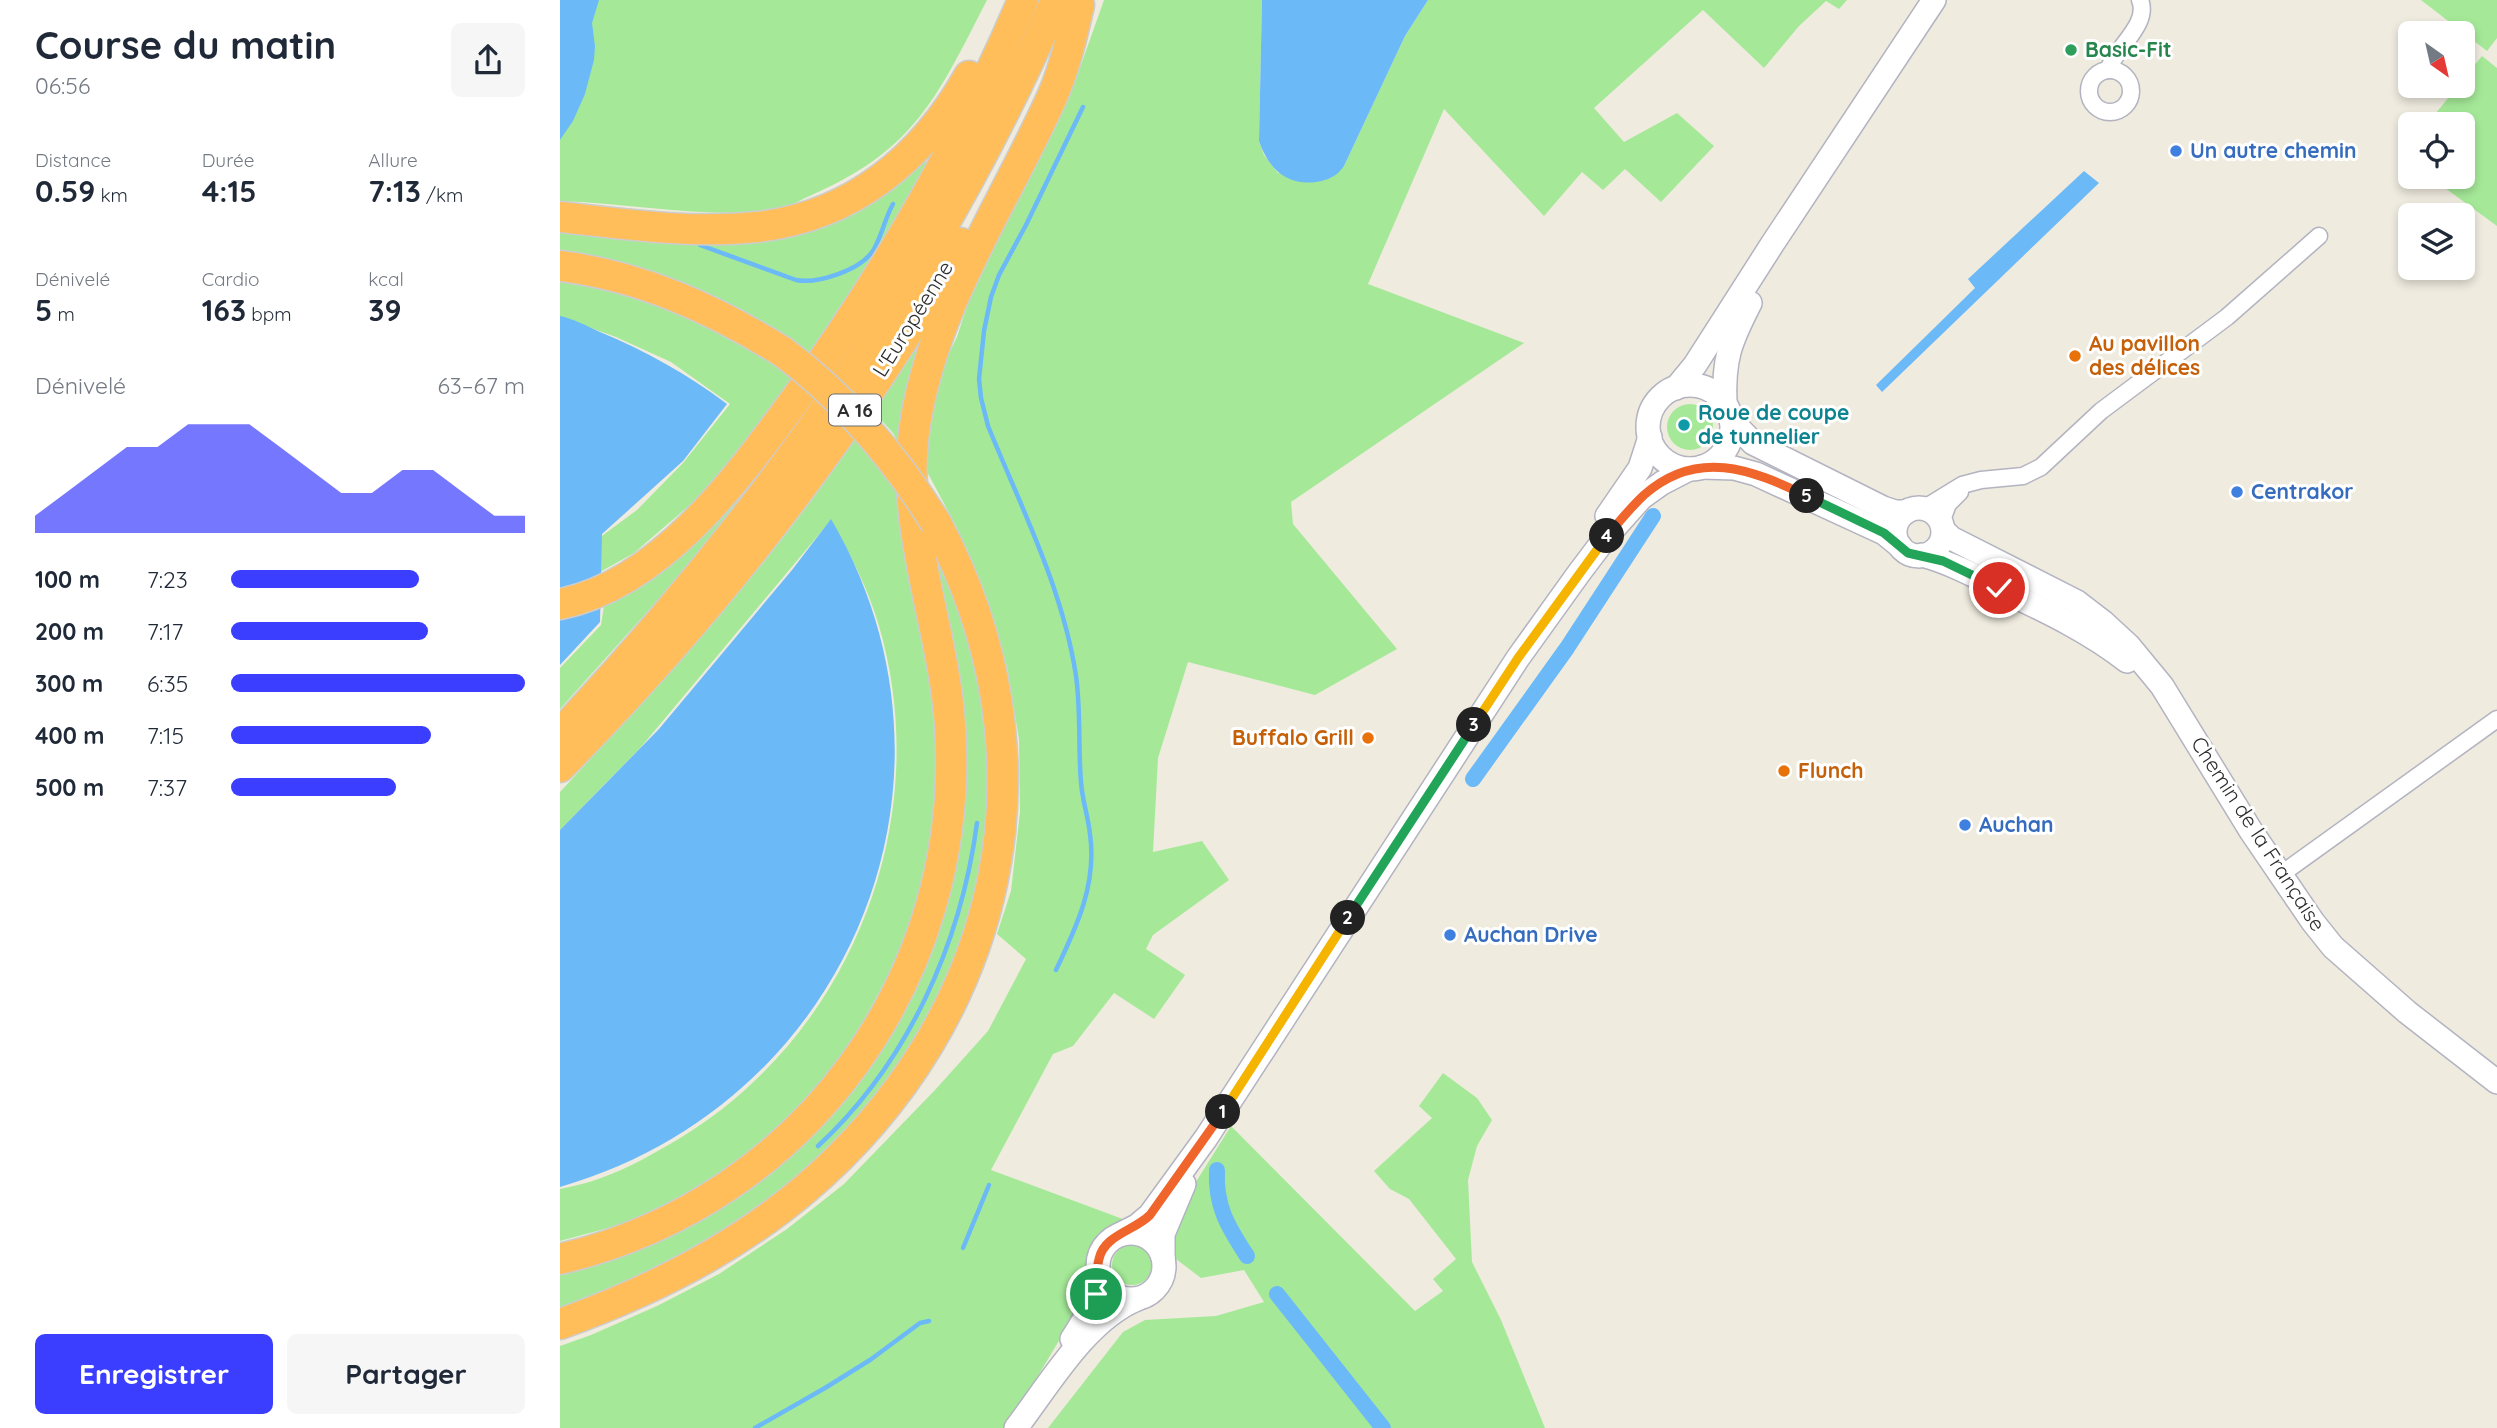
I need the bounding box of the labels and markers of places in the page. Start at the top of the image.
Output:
place label: Basic-Fit [2085,36,2172,62]
marker: Basic-Fit [2063,42,2079,58]
place label: Un autre chemin [2190,137,2356,163]
marker: Un autre chemin [2168,143,2184,159]
place label: Au pavillon des délices [2089,330,2200,380]
marker: Au pavillon des délices [2067,348,2083,364]
place label: Roue de coupe de tunnelier [1698,399,1849,449]
marker: Roue de coupe de tunnelier [1676,417,1692,433]
pin: 5 [1790,478,1824,514]
place label: Centrakor [2251,478,2353,504]
marker: Centrakor [2229,484,2245,500]
pin: 4 [1590,518,1624,554]
pin [1969,558,2029,618]
pin: 3 [1457,708,1492,742]
place label: Buffalo Grill [1232,724,1354,750]
marker: Buffalo Grill [1360,730,1376,746]
place label: Flunch [1798,757,1863,783]
marker: Flunch [1776,763,1792,779]
place label: Auchan [1979,811,2053,837]
marker: Auchan [1957,817,1973,833]
pin: 2 [1330,900,1366,936]
place label: Auchan Drive [1464,921,1598,947]
marker: Auchan Drive [1442,927,1458,943]
pin: 1 [1206,1094,1240,1130]
pin [1066,1264,1126,1324]

